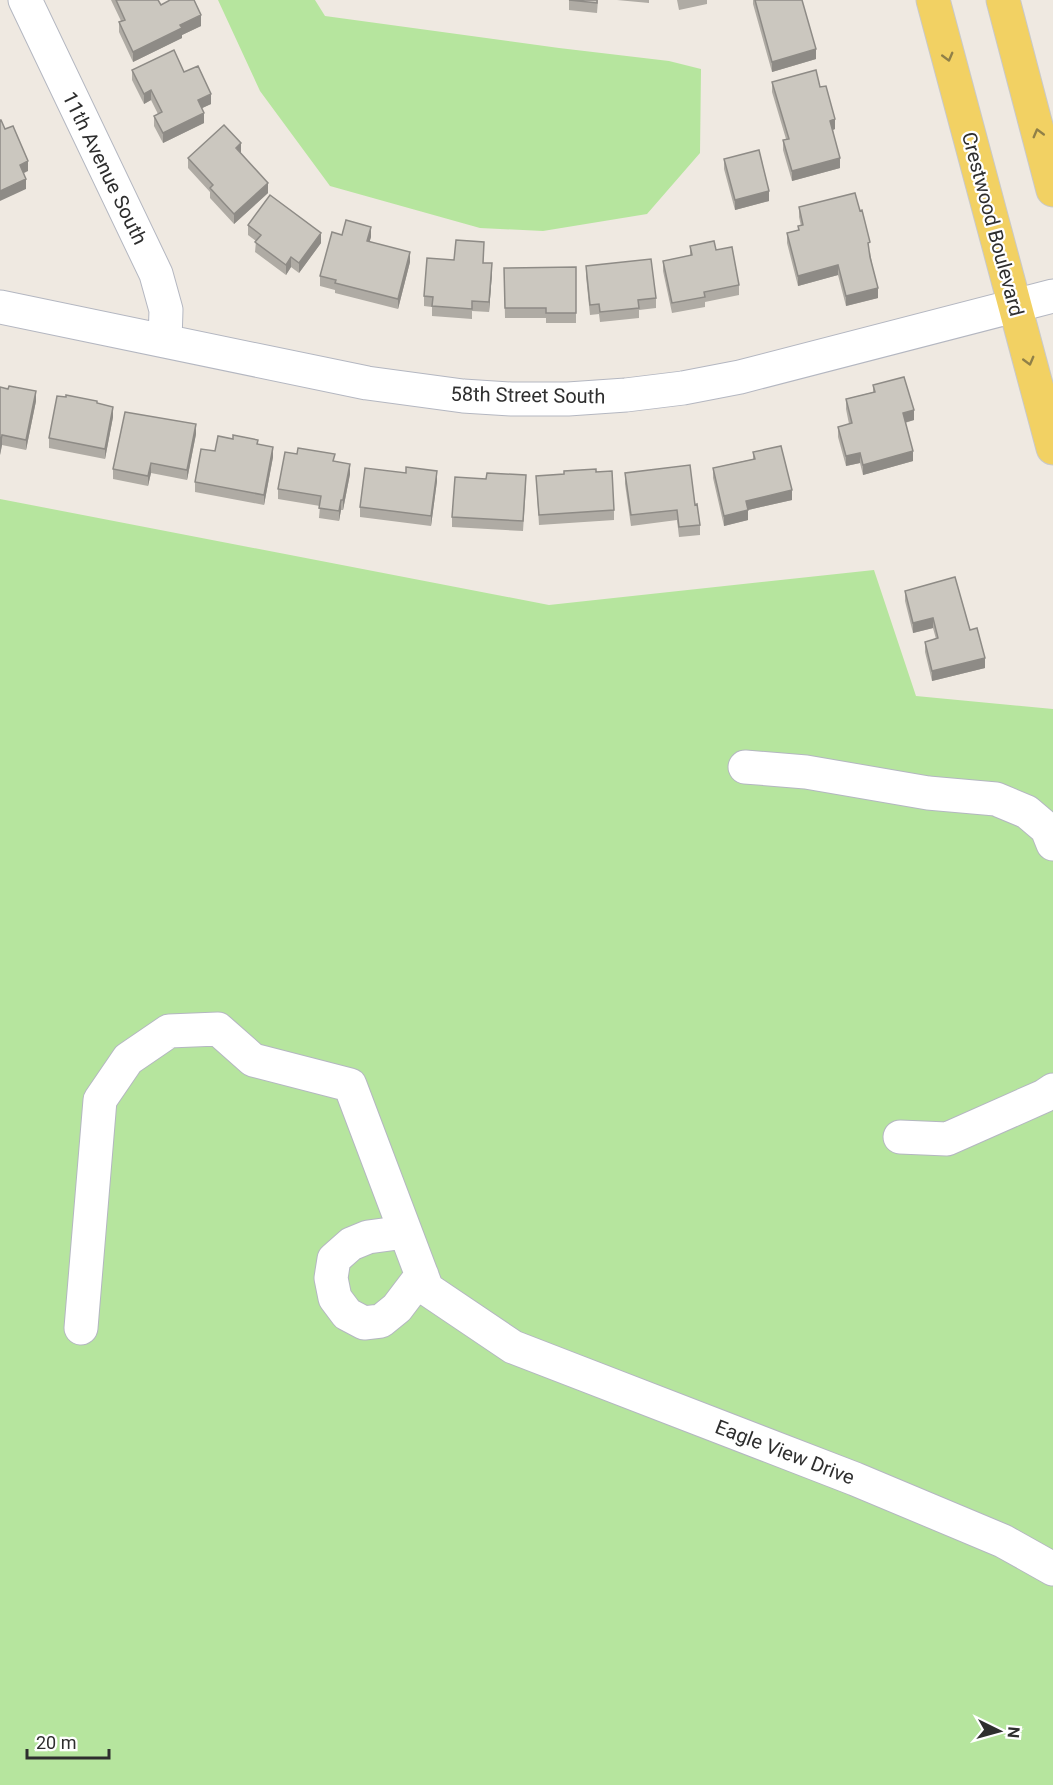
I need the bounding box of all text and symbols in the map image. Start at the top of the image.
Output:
one-way arrow [941,51,953,61]
street label: 11th Avenue South [58,88,152,248]
street label: Crestwood Boulevard [957,129,1029,319]
one-way arrow [1033,129,1045,139]
one-way arrow [1022,356,1035,366]
street label: 58th Street South [451,382,605,408]
street label: Eagle View Drive [712,1414,858,1490]
north arrow [969,1701,1029,1761]
scale bar [27,1722,110,1760]
text: N [1003,1726,1023,1739]
text: 20 m [36,1732,76,1753]

